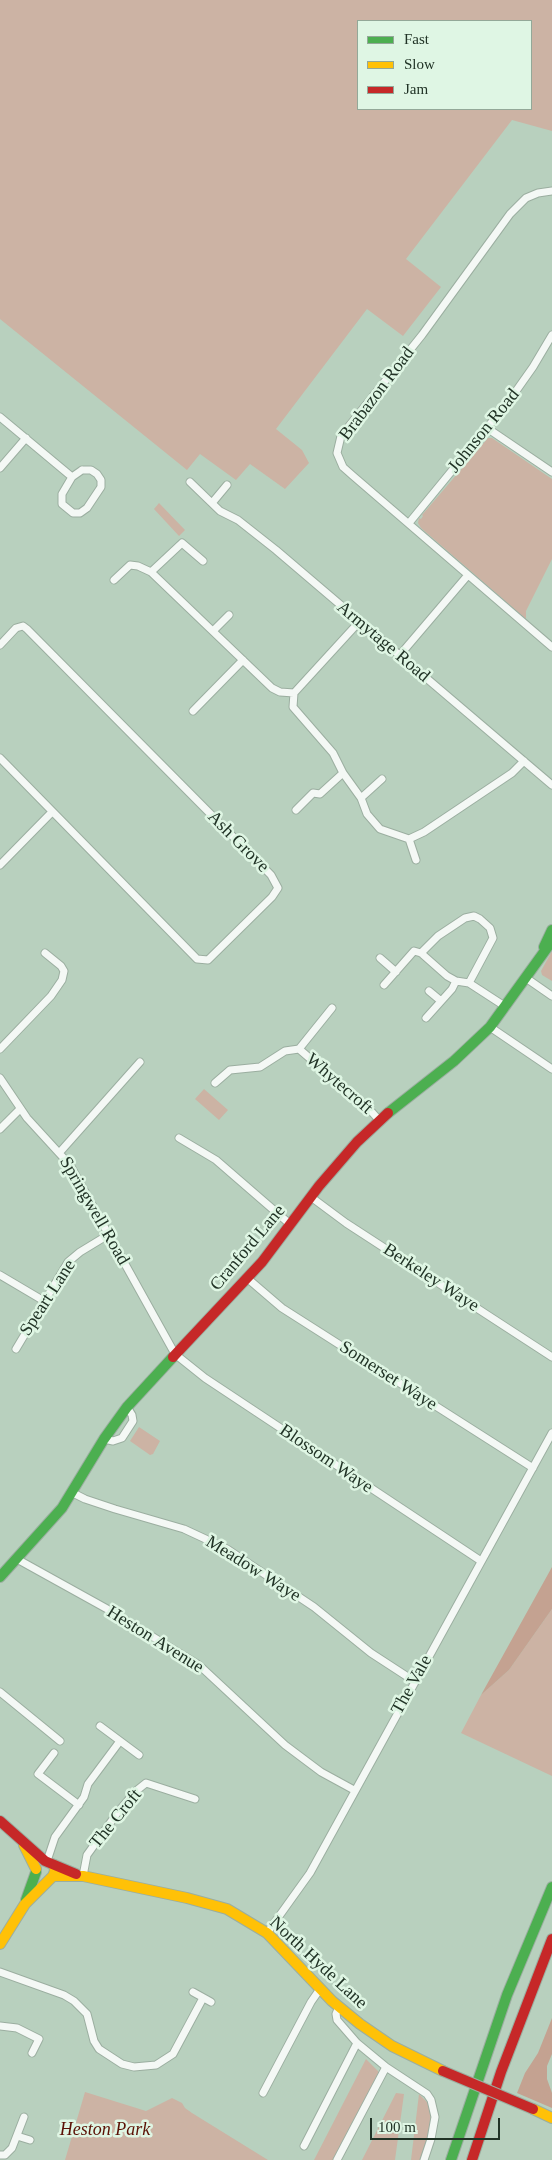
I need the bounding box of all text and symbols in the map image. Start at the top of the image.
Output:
legend [357,20,532,110]
text: Fast [404,31,429,47]
text: Slow [404,56,435,72]
text: Jam [404,81,428,97]
street label: Brabazon Road [335,343,419,445]
street label: Johnson Road [444,385,524,477]
street label: Armytage Road [332,597,434,687]
street label: Ash Grove [203,807,273,877]
street label: Whytecroft [301,1049,377,1119]
street label: Springwell Road [54,1153,134,1269]
street label: Cranford Lane [206,1201,290,1295]
street label: Berkeley Waye [379,1239,483,1317]
street label: Speart Lane [15,1256,81,1340]
street label: Somerset Waye [335,1336,441,1416]
street label: Blossom Waye [275,1420,377,1498]
street label: Meadow Waye [201,1531,305,1607]
street label: Heston Avenue [103,1602,207,1678]
street label: The Vale [387,1652,437,1718]
street label: The Croft [85,1785,147,1853]
street label: North Hyde Lane [265,1912,371,2014]
scale bar [372,2108,502,2140]
park label: Heston Park [60,2119,150,2141]
text: 100 m [378,2119,416,2135]

